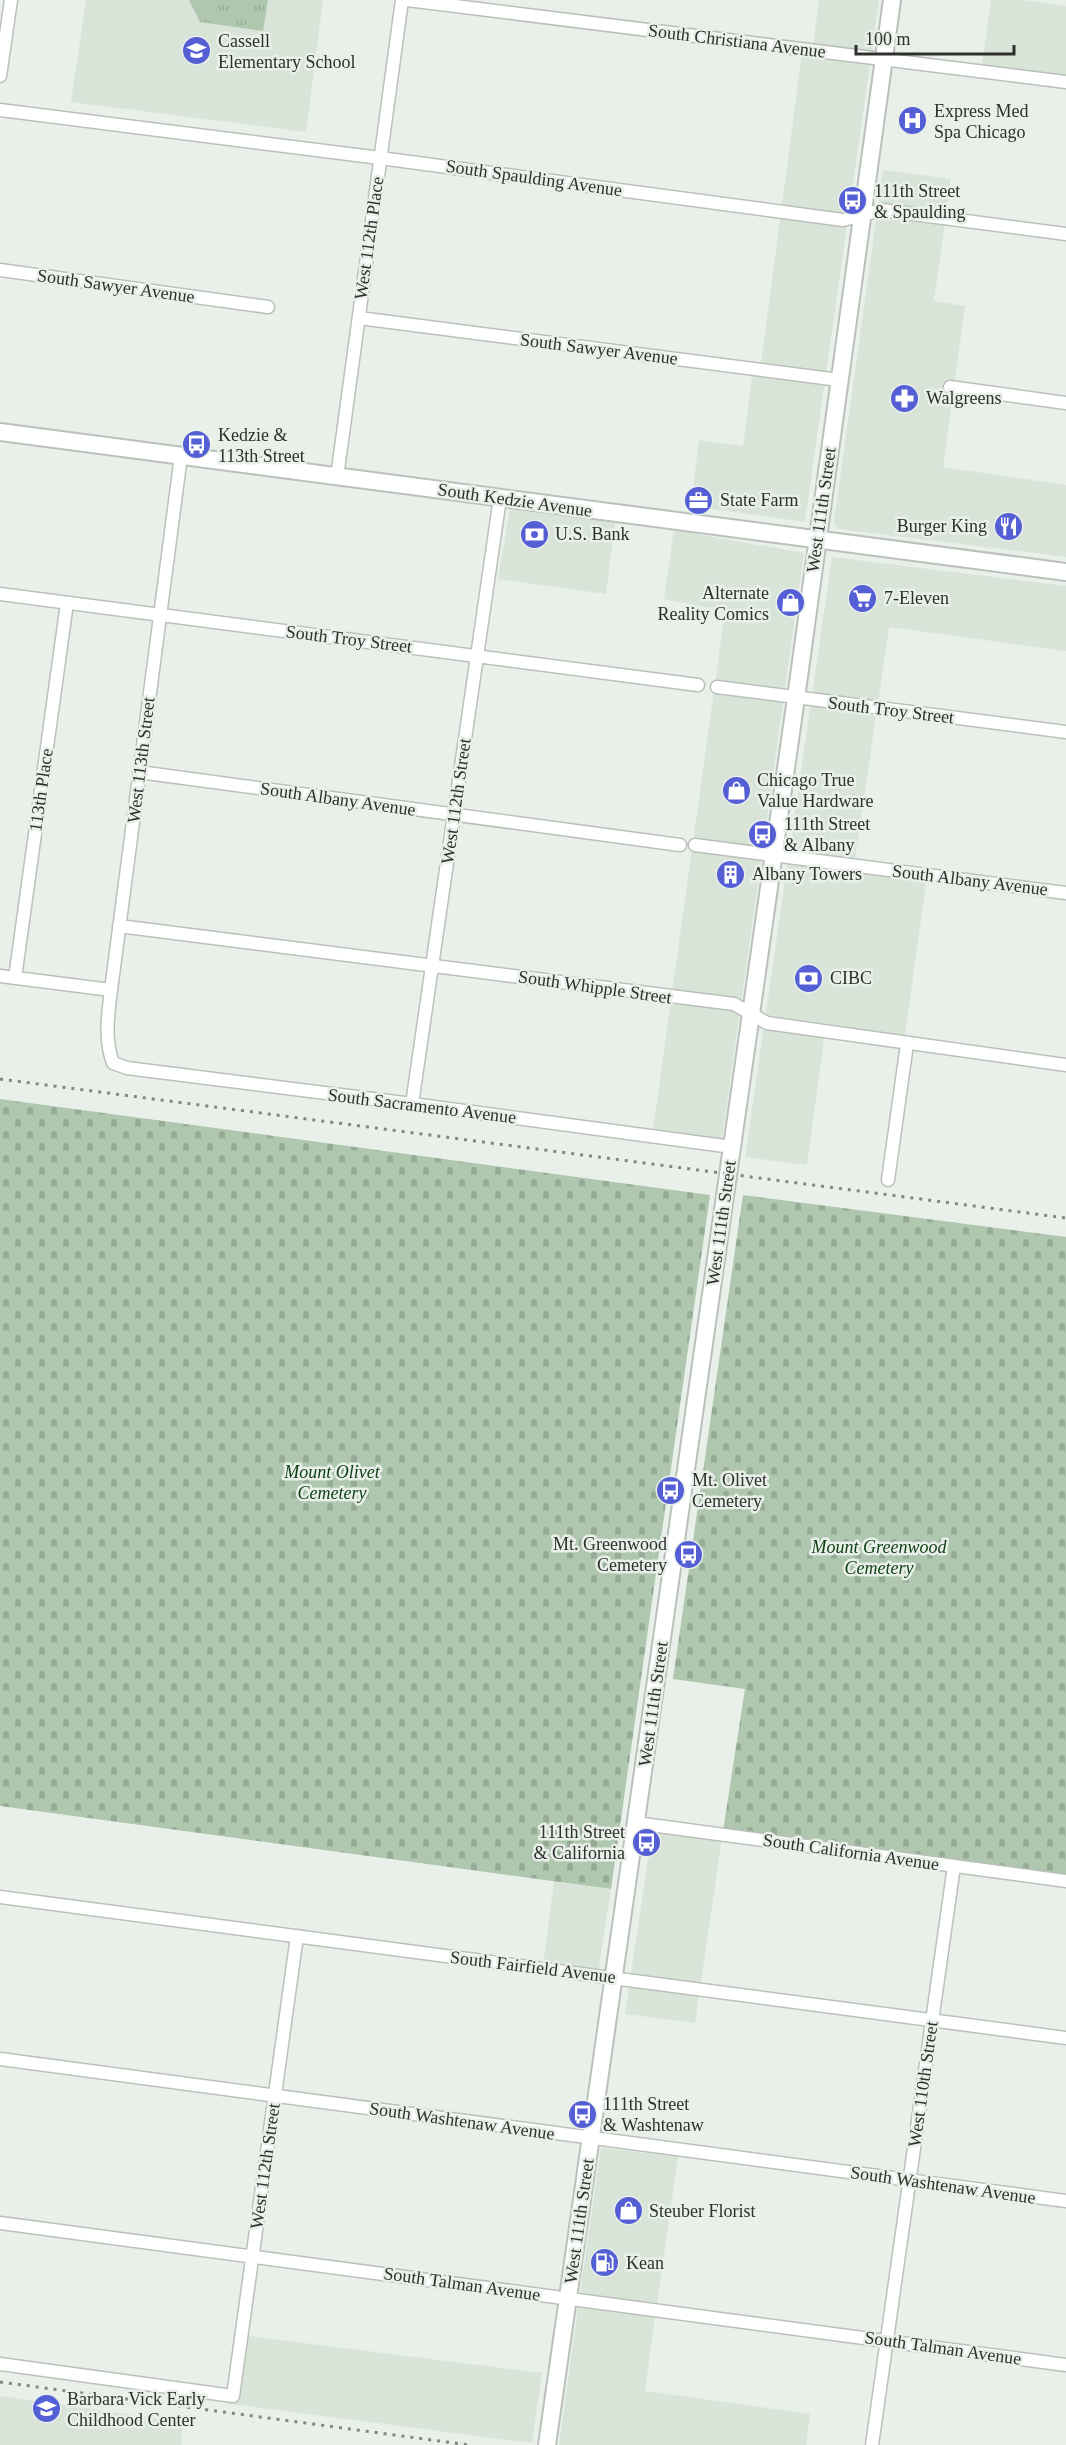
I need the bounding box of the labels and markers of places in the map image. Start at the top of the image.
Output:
place label: Cassell Elementary School [218,31,355,72]
school or university icon: Cassell Elementary School [181,35,213,67]
place label: Express Med Spa Chicago [934,101,1028,142]
hospital icon: Express Med Spa Chicago [897,105,929,137]
place label: 111th Street & Spaulding [874,181,966,222]
bus stop icon: 111th Street & Spaulding [837,185,869,217]
pharmacy icon: Walgreens [889,382,921,414]
place label: Walgreens [926,388,1002,408]
place label: Kedzie & 113th Street [218,425,305,466]
bus stop icon: Kedzie & 113th Street [181,429,213,461]
office icon: State Farm [683,484,715,516]
place label: State Farm [720,490,799,510]
restaurant icon: Burger King [992,510,1024,542]
place label: Burger King [897,516,987,536]
bank icon: U.S. Bank [518,518,550,550]
place label: U.S. Bank [555,524,630,544]
supermarket icon: 7-Eleven [847,582,879,614]
place label: Alternate Reality Comics [658,583,769,624]
shop icon: Alternate Reality Comics [774,587,806,619]
place label: 7-Eleven [884,588,949,608]
place label: Chicago True Value Hardware [757,770,873,811]
shop icon: Chicago True Value Hardware [720,774,752,806]
place label: 111th Street & Albany [784,814,870,855]
bus stop icon: 111th Street & Albany [747,818,779,850]
building icon: Albany Towers [715,858,747,890]
place label: Albany Towers [752,864,862,884]
bank icon: CIBC [793,962,825,994]
place label: CIBC [830,968,872,988]
place label: Mt. Olivet Cemetery [692,1470,767,1511]
bus stop icon: Mt. Olivet Cemetery [655,1474,687,1506]
place label: Mt. Greenwood Cemetery [553,1534,667,1575]
bus stop icon: Mt. Greenwood Cemetery [672,1538,704,1570]
place label: 111th Street & California [534,1822,625,1863]
bus stop icon: 111th Street & California [630,1826,662,1858]
place label: 111th Street & Washtenaw [603,2094,704,2135]
bus stop icon: 111th Street & Washtenaw [566,2098,598,2130]
shop icon: Steuber Florist [612,2195,644,2227]
place label: Steuber Florist [649,2201,756,2221]
fuel station icon: Kean [589,2247,621,2279]
place label: Kean [626,2253,664,2273]
place label: Barbara Vick Early Childhood Center [67,2389,206,2430]
school or university icon: Barbara Vick Early Childhood Center [30,2393,62,2425]

